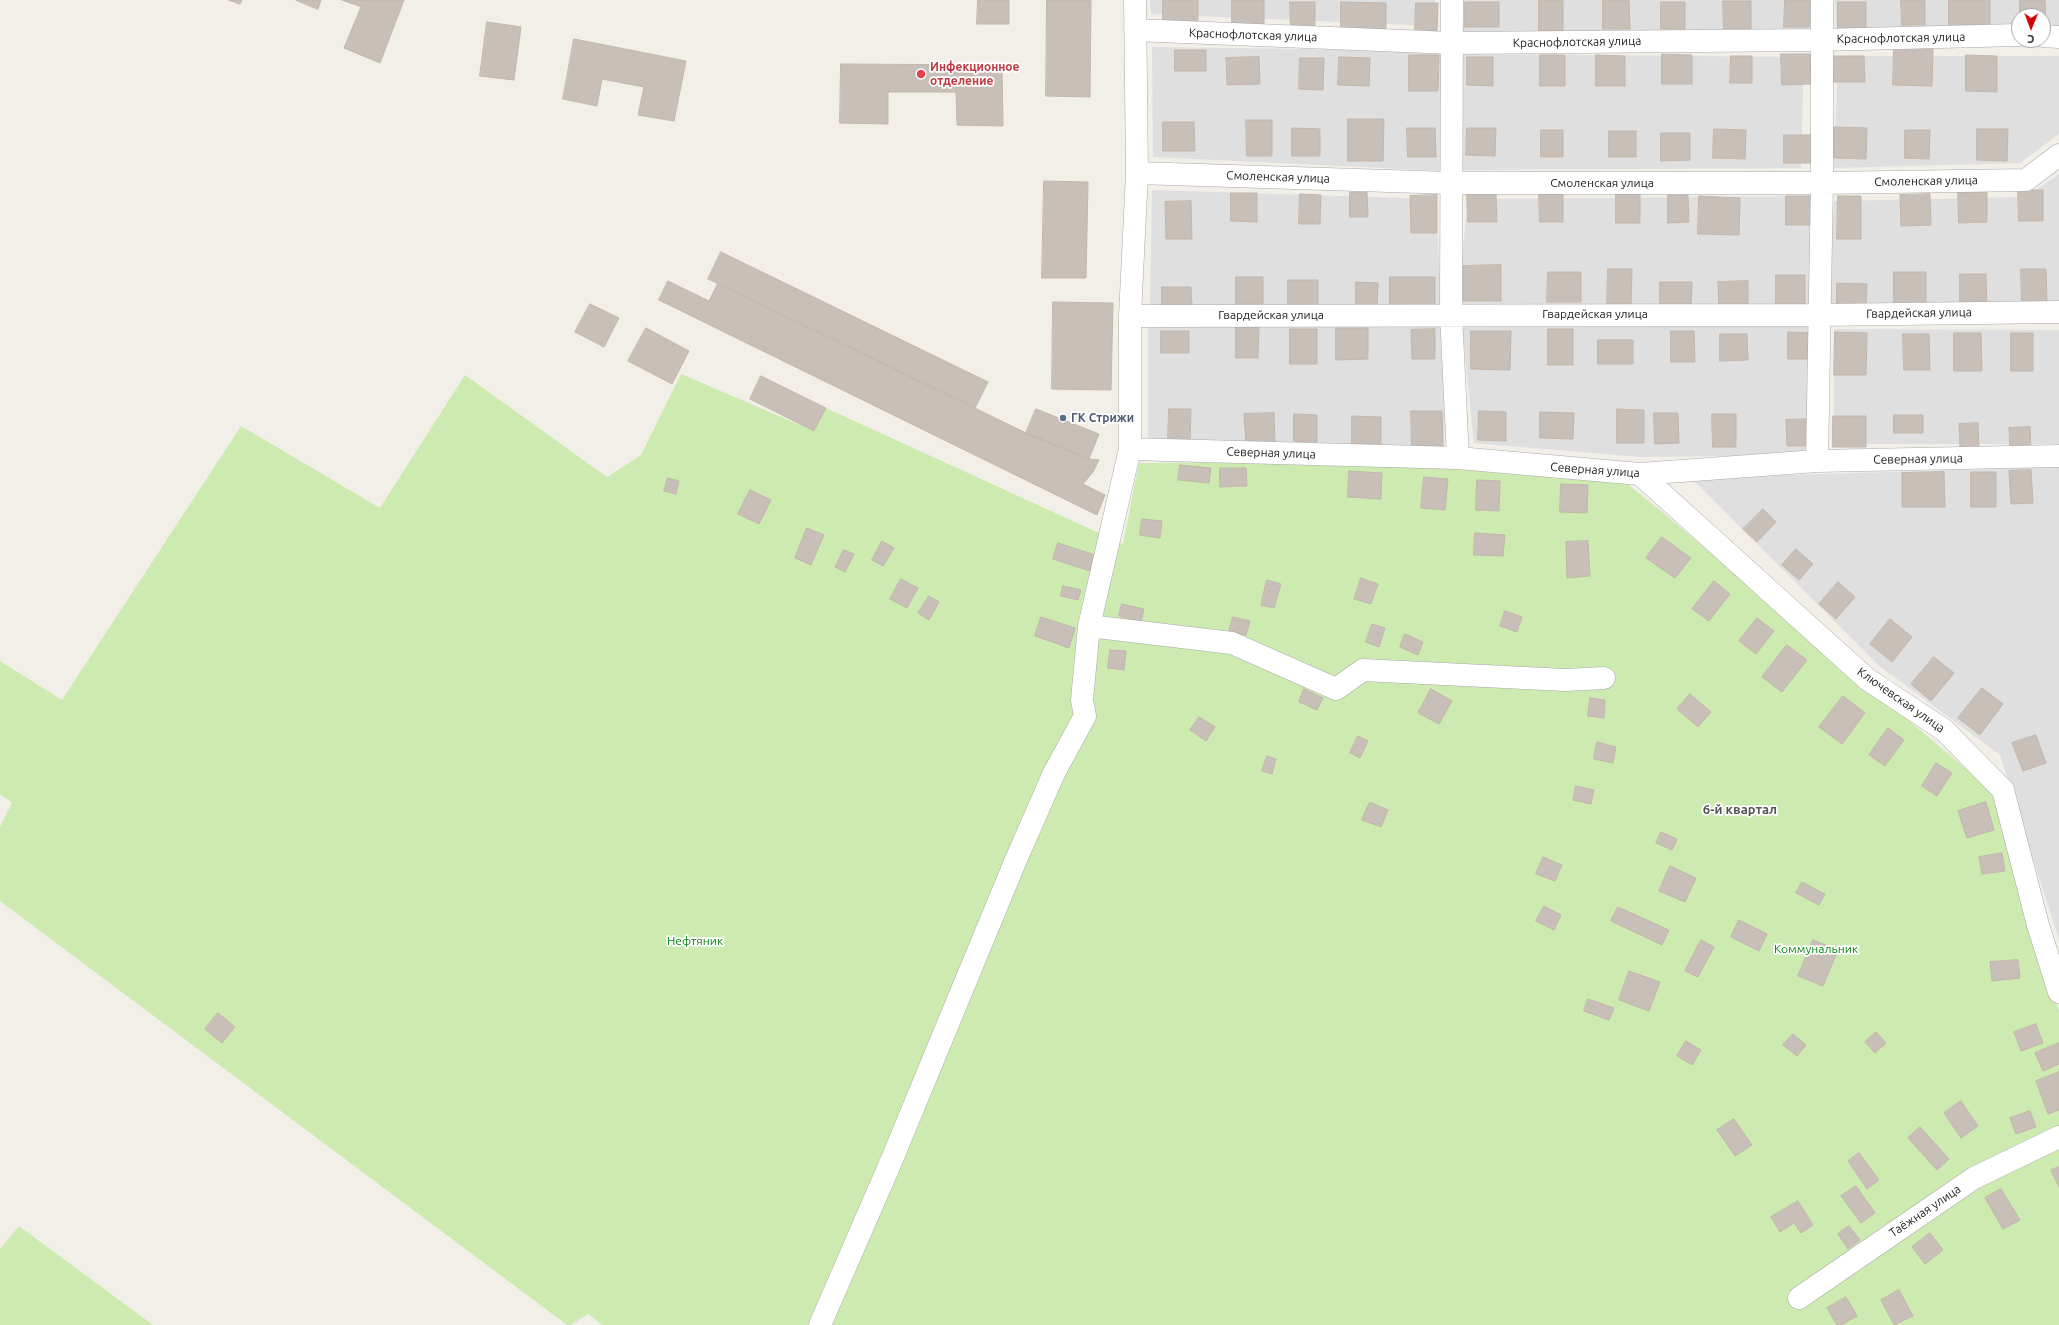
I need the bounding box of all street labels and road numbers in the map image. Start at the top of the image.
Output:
street label: Краснофлотская улица [1189,26,1317,44]
street label: Краснофлотская улица [1837,30,1965,46]
street label: Краснофлотская улица [1513,34,1641,50]
street label: Смоленская улица [1226,168,1330,186]
street label: Смоленская улица [1874,173,1978,189]
street label: Смоленская улица [1550,176,1654,190]
street label: Гвардейская улица [1866,305,1972,321]
street label: Гвардейская улица [1542,307,1648,321]
street label: Гвардейская улица [1218,308,1324,322]
street label: Северная улица [1226,444,1316,462]
street label: Северная улица [1873,451,1963,467]
street label: Северная улица [1550,460,1640,480]
street label: Ключевская улица [1854,664,1948,736]
street label: Таёжная улица [1887,1182,1963,1240]

